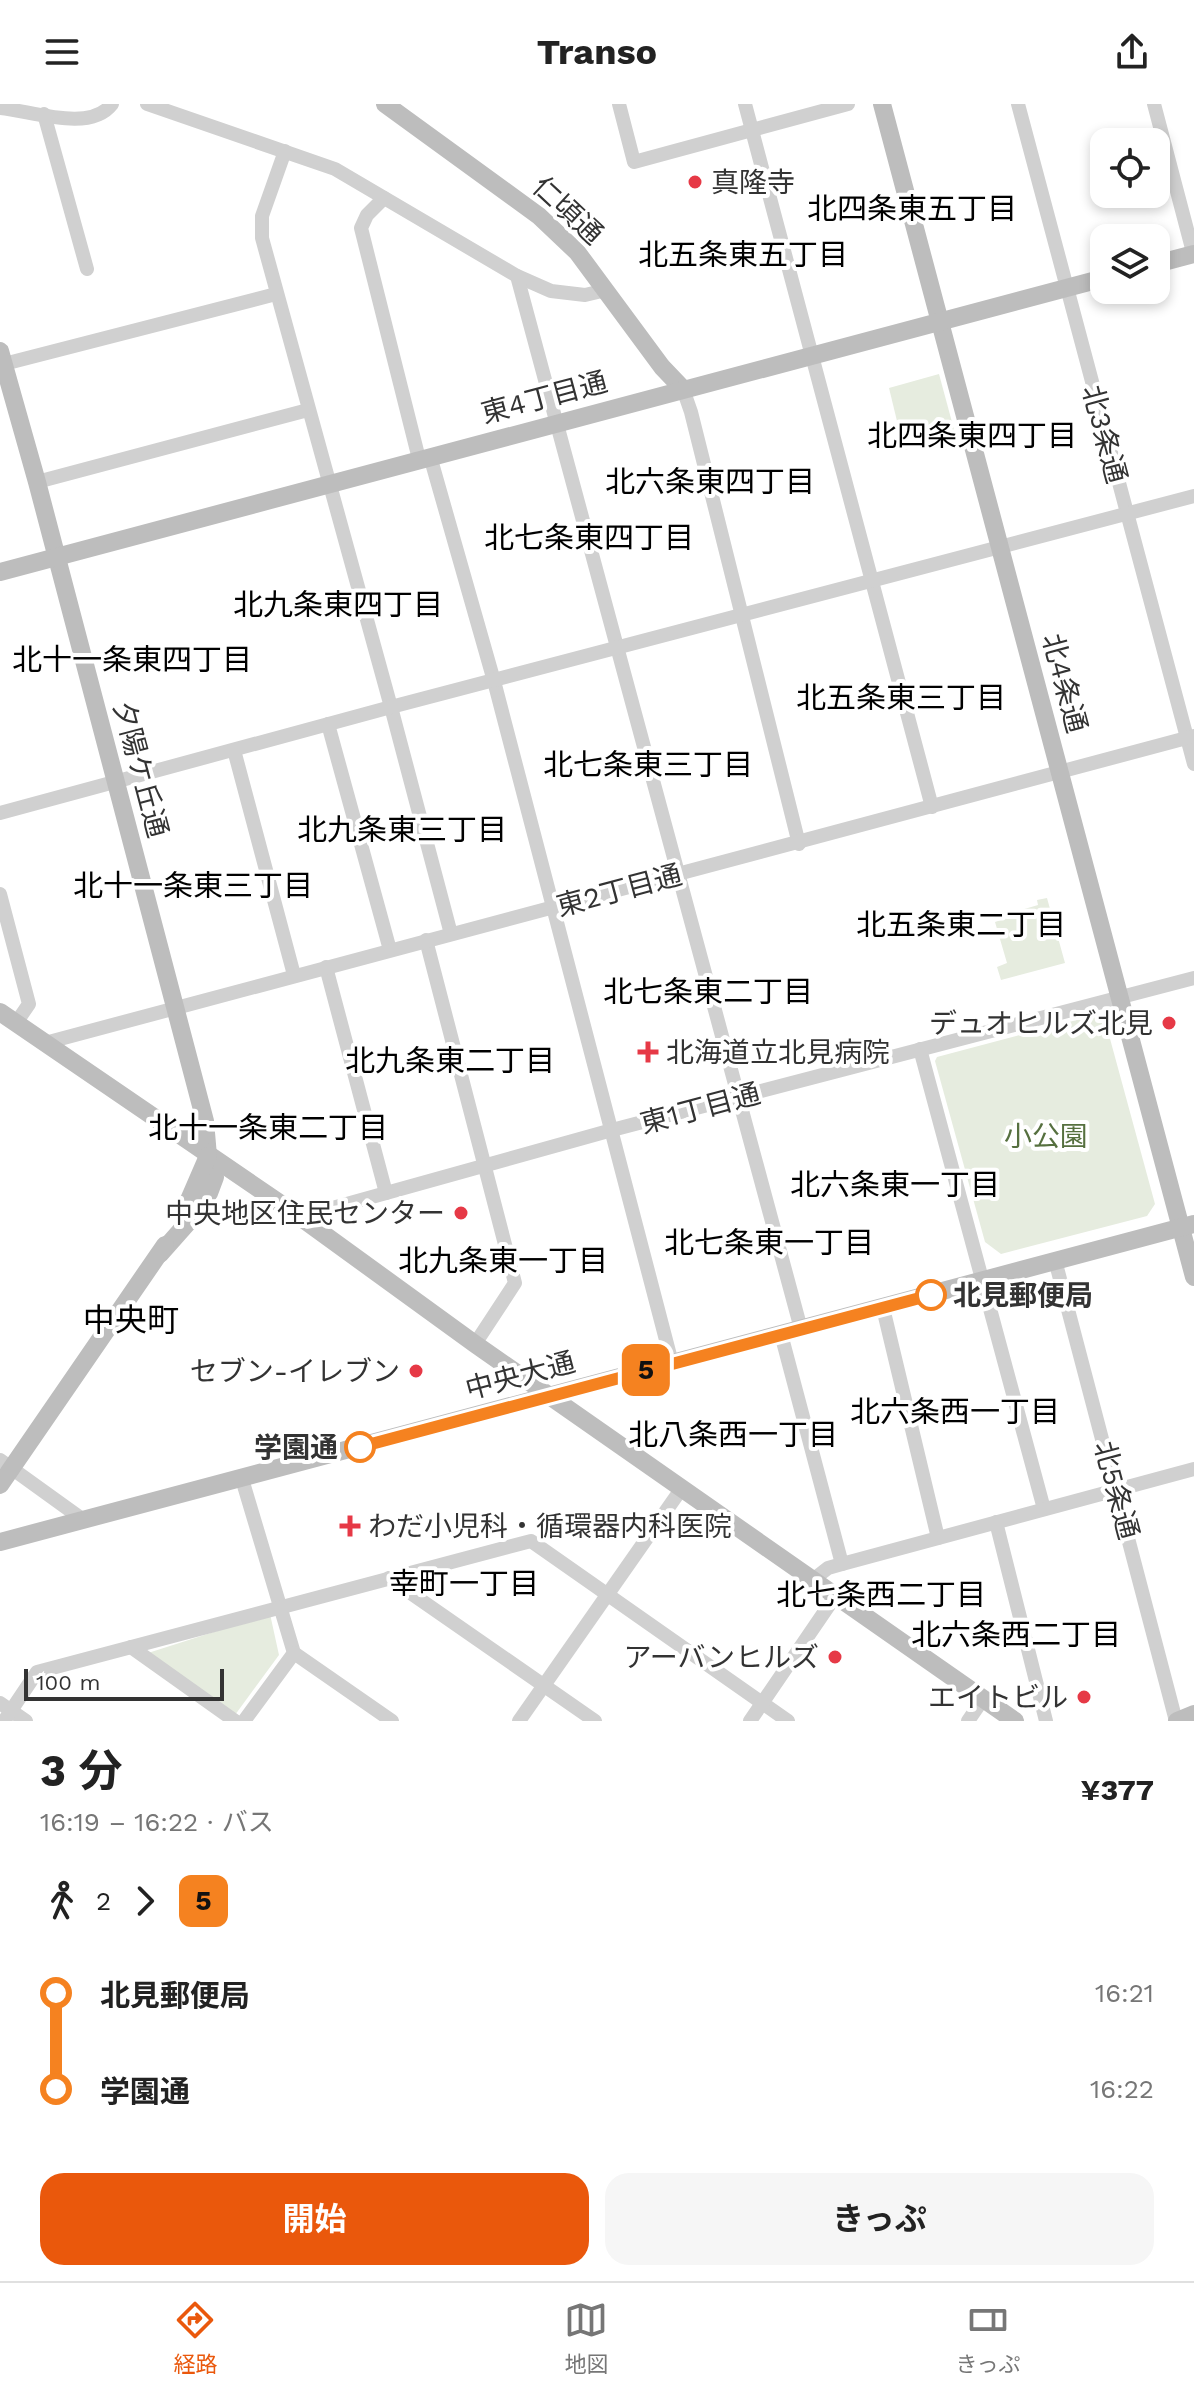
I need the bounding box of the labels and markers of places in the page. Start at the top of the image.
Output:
place label: 真隆寺 [711,166,795,199]
marker: 真隆寺 [686,173,704,191]
place label: デュオヒルズ北見 [929,1007,1153,1040]
marker: デュオヒルズ北見 [1160,1014,1178,1032]
place label: 北海道立北見病院 [666,1036,890,1069]
marker: 北海道立北見病院 [637,1041,659,1063]
place label: 中央地区住民センター [165,1197,445,1230]
marker: 中央地区住民センター [452,1204,470,1222]
place label: 北見郵便局 [953,1279,1093,1312]
marker: 北見郵便局 [916,1280,946,1310]
place label: セブン-イレブン [190,1355,400,1388]
marker: セブン-イレブン [407,1362,425,1380]
place label: 学園通 [254,1431,338,1464]
marker: 学園通 [345,1432,375,1462]
place label: わだ小児科・循環器内科医院 [368,1510,732,1543]
marker: わだ小児科・循環器内科医院 [339,1515,361,1537]
place label: アーバンヒルズ [624,1641,819,1674]
marker: アーバンヒルズ [826,1648,844,1666]
place label: エイトビル [928,1681,1068,1714]
marker: エイトビル [1075,1688,1093,1706]

